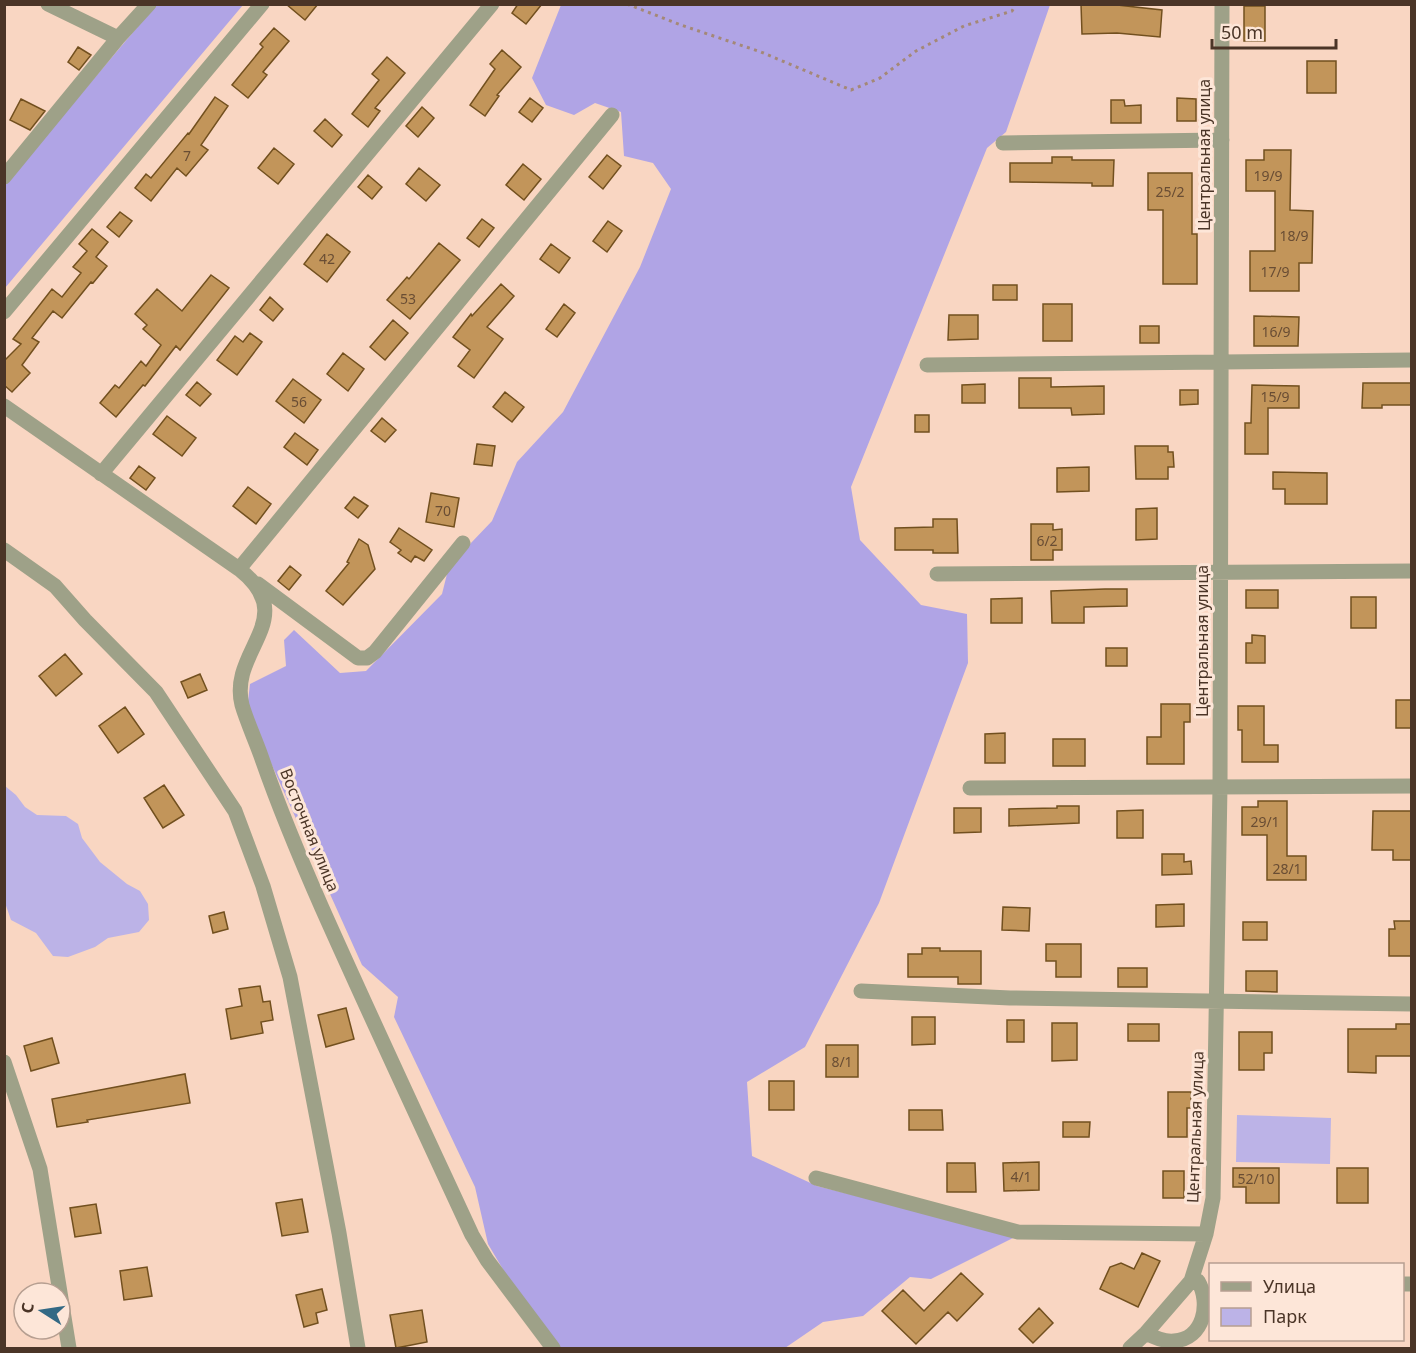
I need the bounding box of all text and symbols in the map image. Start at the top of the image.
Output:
scale bar [1212,12,1336,50]
text: 50 m [1221,20,1263,44]
street label: Центральная улица [1193,79,1215,231]
house number: 7 [183,146,191,165]
house number: 19/9 [1253,166,1283,185]
house number: 25/2 [1155,182,1185,201]
house number: 18/9 [1279,226,1309,245]
house number: 42 [319,249,335,268]
house number: 17/9 [1260,262,1290,281]
house number: 53 [400,289,416,308]
house number: 16/9 [1261,322,1291,341]
house number: 15/9 [1260,387,1290,406]
house number: 56 [291,392,307,411]
house number: 70 [435,501,451,520]
house number: 6/2 [1036,531,1058,550]
street label: Центральная улица [1191,565,1213,717]
street label: Восточная улица [275,765,345,895]
house number: 29/1 [1250,812,1280,831]
house number: 28/1 [1272,859,1302,878]
street label: Центральная улица [1181,1051,1209,1203]
house number: 8/1 [831,1052,853,1071]
house number: 4/1 [1010,1167,1032,1186]
house number: 52/10 [1237,1169,1275,1188]
legend [1209,1263,1404,1341]
text: Улица [1263,1274,1316,1298]
north arrow [12,1281,72,1341]
text: С [15,1301,39,1315]
text: Парк [1263,1304,1307,1328]

